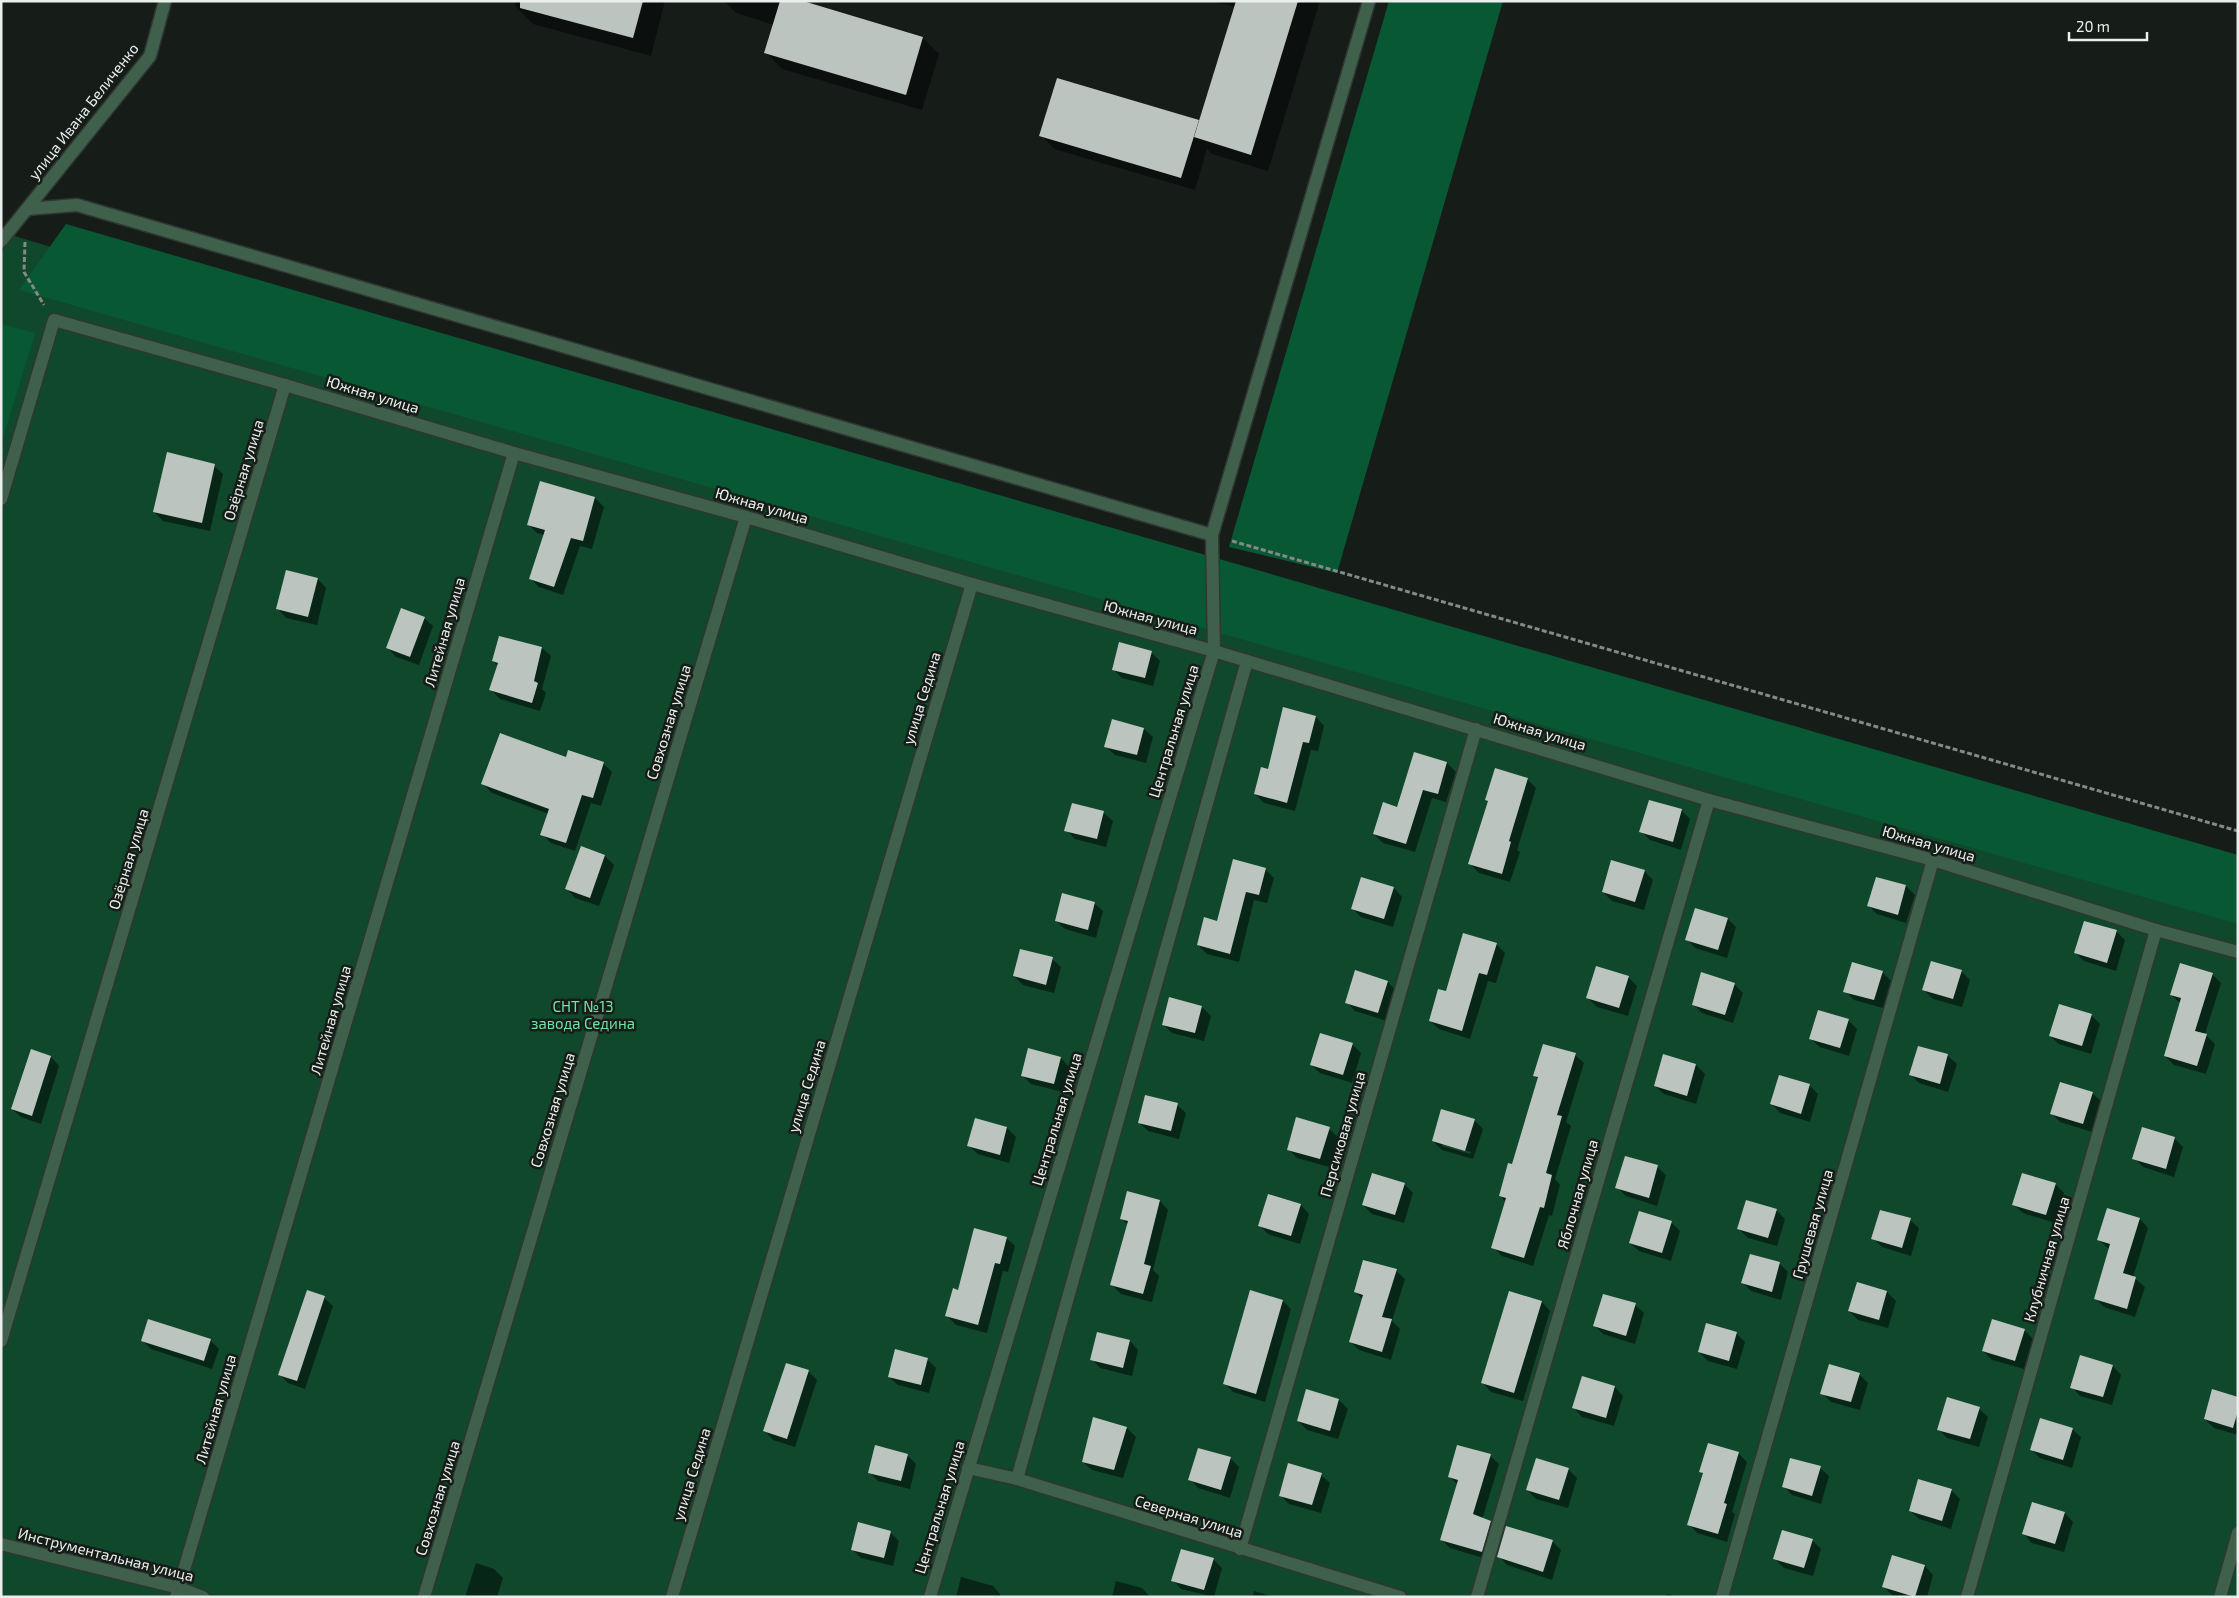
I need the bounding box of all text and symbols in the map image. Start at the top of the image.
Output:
scale bar [2069,10,2146,42]
text: 20 m [2076,17,2110,35]
street label: улица Ивана Беличенко [24,39,143,183]
street label: Южная улица [324,371,422,418]
street label: Озёрная улица [219,417,268,523]
street label: Южная улица [713,483,811,528]
street label: Литейная улица [420,575,469,689]
street label: Южная улица [1102,596,1200,639]
street label: улица Седина [898,649,945,747]
street label: Совхозная улица [642,662,695,782]
street label: Центральная улица [1144,662,1203,800]
street label: Южная улица [1491,708,1589,755]
street label: Озёрная улица [104,806,153,912]
street label: Южная улица [1880,821,1978,866]
street label: Литейная улица [306,963,355,1077]
park label: СНТ №13 завода Седина [531,997,635,1032]
street label: улица Седина [783,1037,830,1135]
street label: Совхозная улица [526,1050,579,1170]
street label: Центральная улица [1027,1050,1086,1188]
street label: Персиковая улица [1315,1069,1369,1199]
street label: Яблочная улица [1553,1137,1602,1251]
street label: Грушевая улица [1788,1167,1837,1281]
street label: Клубничная улица [2019,1194,2074,1324]
street label: Литейная улица [191,1352,240,1466]
street label: улица Седина [668,1425,715,1523]
street label: Совхозная улица [411,1438,464,1558]
street label: Центральная улица [910,1438,969,1576]
street label: Северная улица [1132,1491,1245,1542]
street label: Инструментальная улица [16,1523,196,1586]

